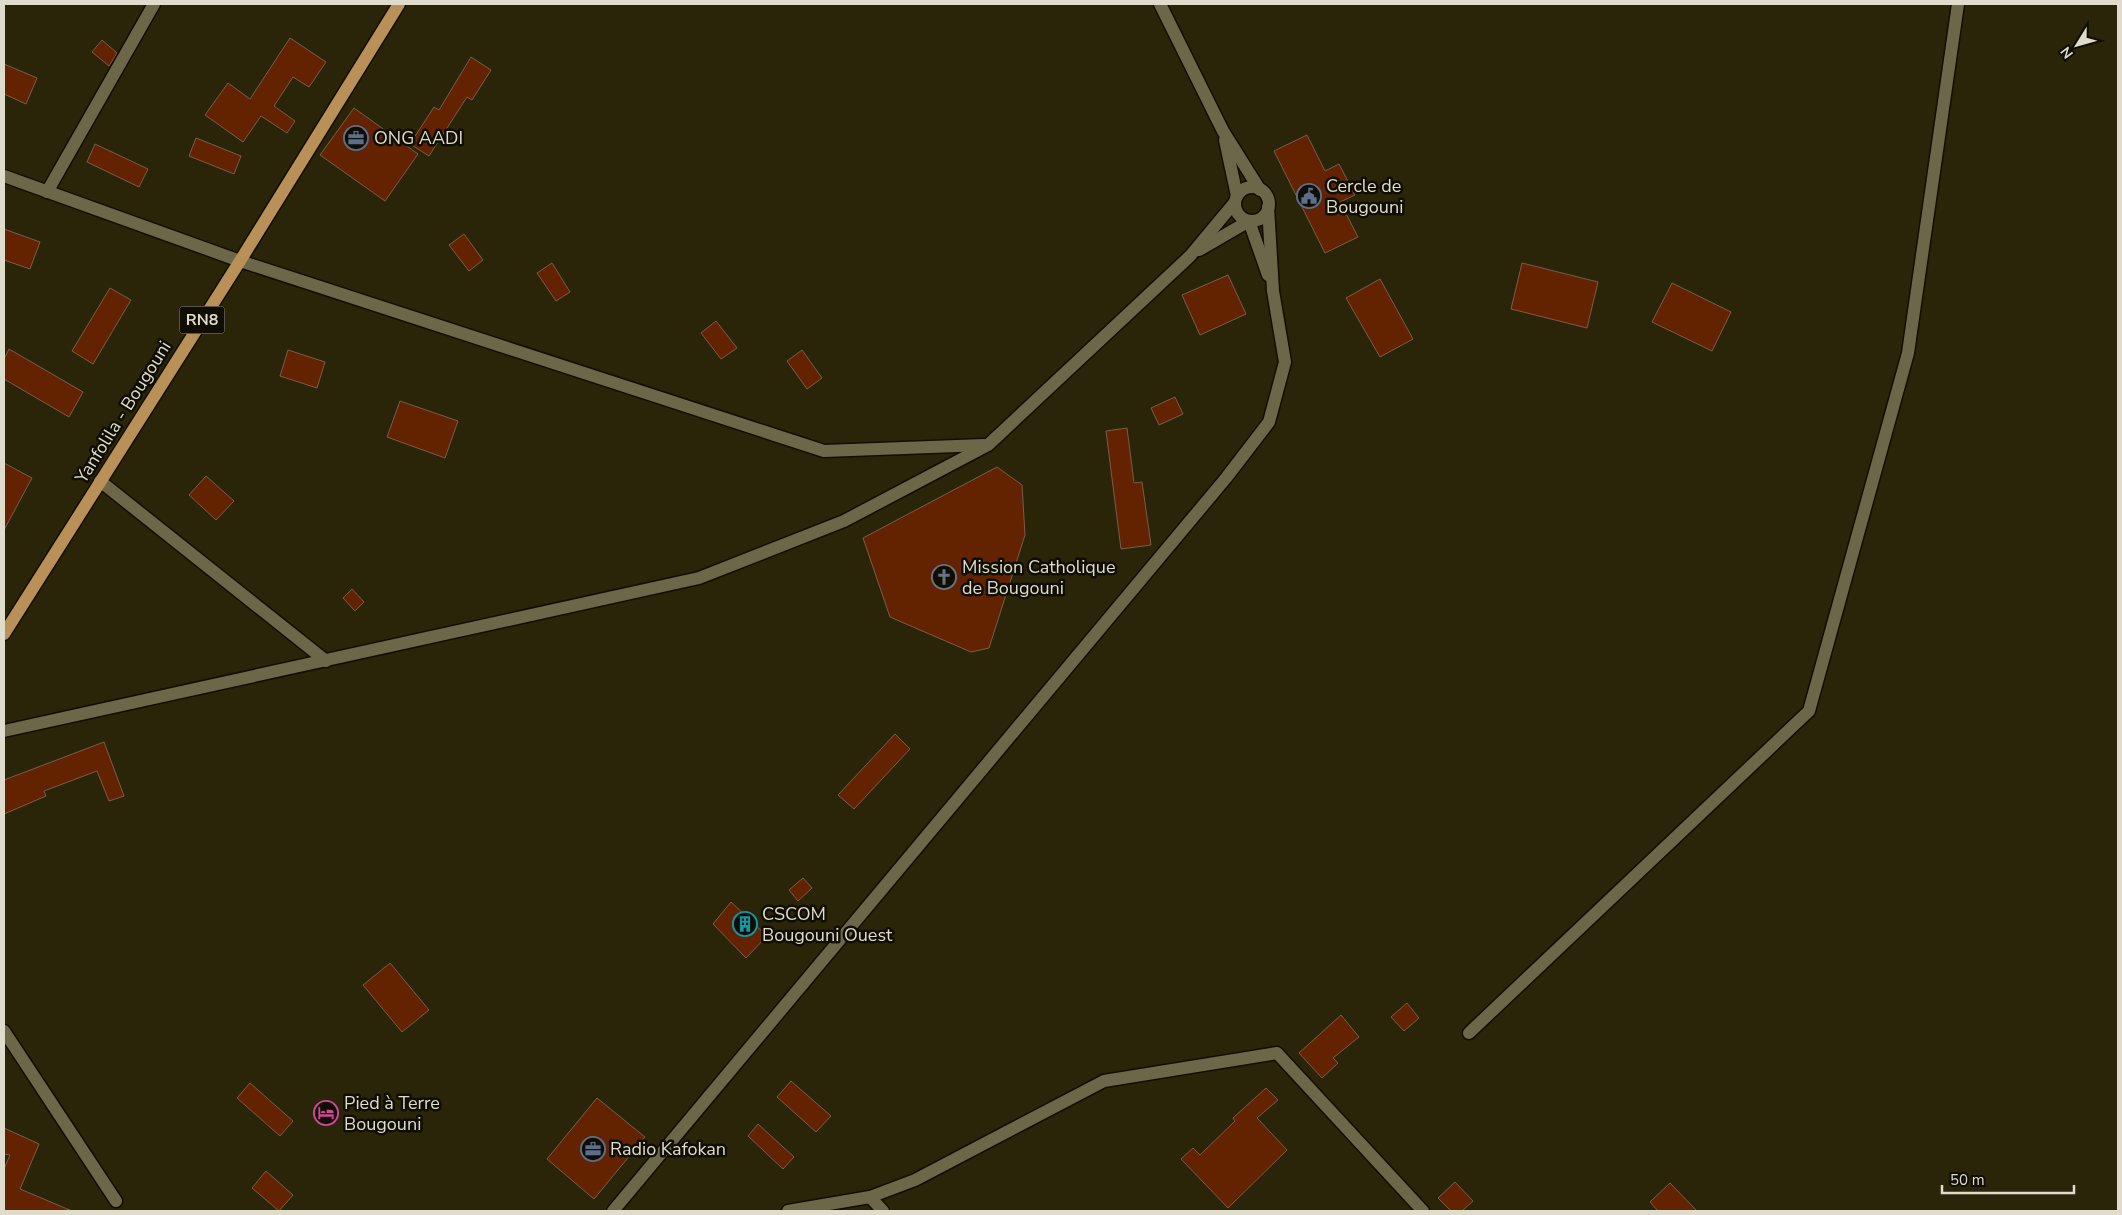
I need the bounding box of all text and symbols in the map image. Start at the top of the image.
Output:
north arrow [2052,20,2102,70]
text: N [2056,43,2078,62]
office icon: ONG AADI [343,125,369,151]
place label: ONG AADI [374,126,463,150]
place label: Cercle de Bougouni [1326,174,1403,219]
public building icon: Cercle de Bougouni [1296,183,1322,209]
road number: RN8 [180,306,224,334]
street label: Yanfolila - Bougouni [69,336,176,489]
place label: Mission Catholique de Bougouni [962,555,1115,600]
church icon: Mission Catholique de Bougouni [931,564,957,590]
place label: CSCOM Bougouni Ouest [762,902,893,947]
building icon: CSCOM Bougouni Ouest [732,911,758,937]
place label: Pied à Terre Bougouni [344,1091,440,1136]
hotel icon: Pied à Terre Bougouni [313,1100,339,1126]
office icon: Radio Kafokan [580,1136,606,1162]
place label: Radio Kafokan [610,1137,726,1161]
scale bar [1942,1162,2074,1194]
text: 50 m [1950,1170,1985,1190]

